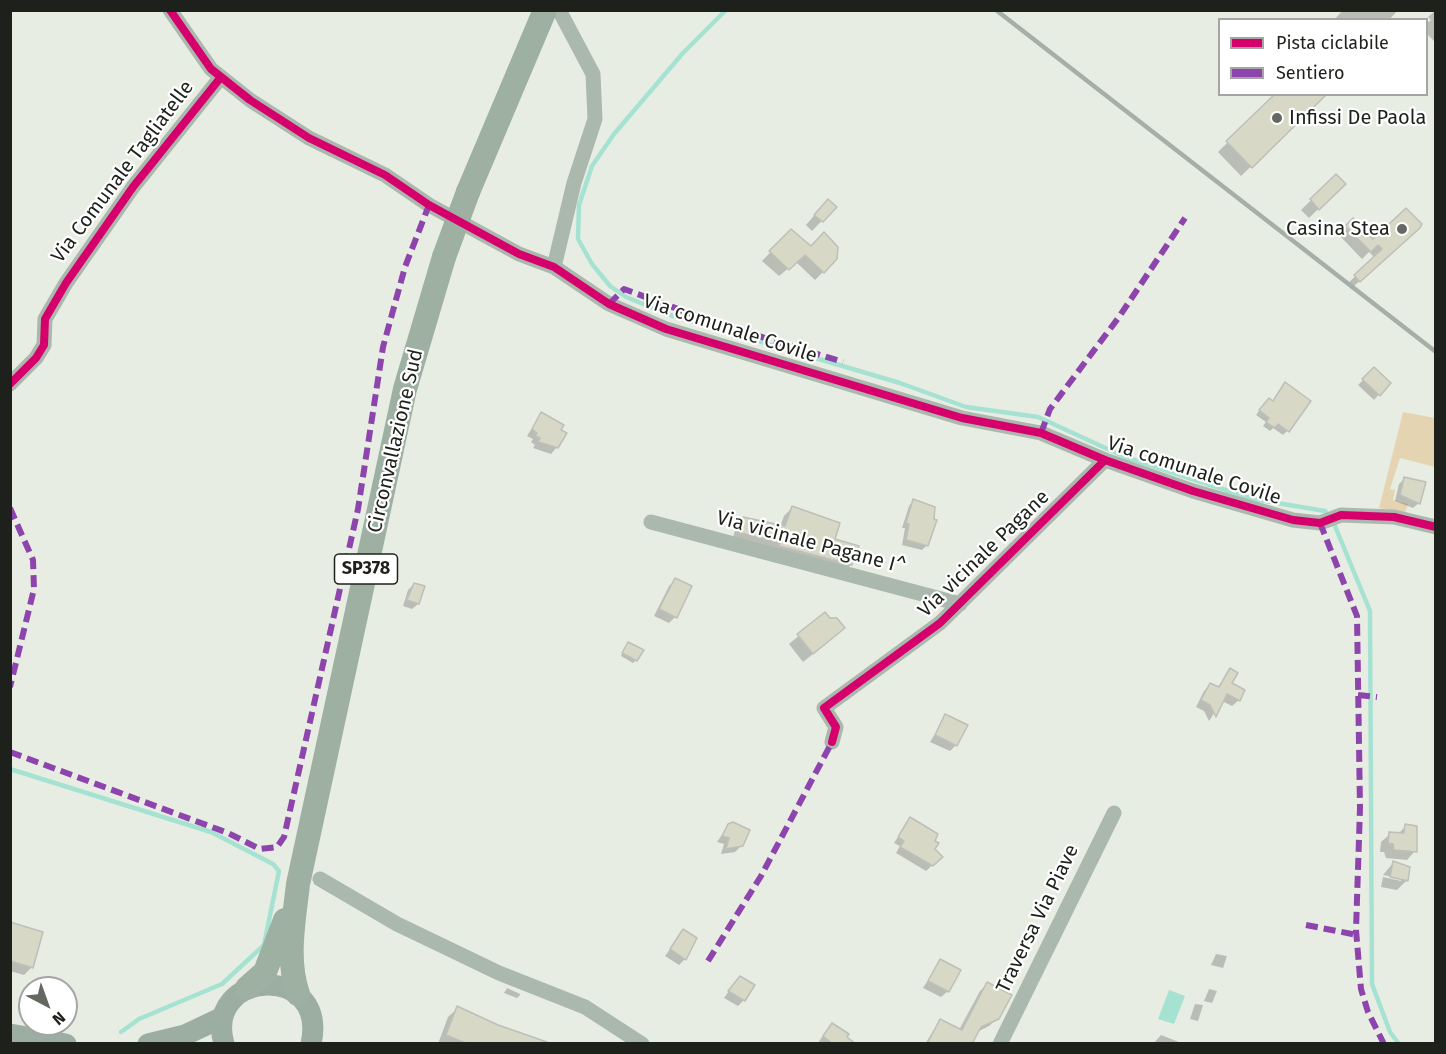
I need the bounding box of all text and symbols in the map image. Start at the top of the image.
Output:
legend [1218,18,1428,96]
text: Pista ciclabile [1276,32,1389,54]
text: Sentiero [1276,62,1344,84]
street label: Via Comunale Tagliatelle [47,76,199,268]
place label: Infissi De Paola [1289,106,1426,130]
marker: Infissi De Paola [1270,111,1284,125]
place label: Casina Stea [1286,217,1390,241]
marker: Casina Stea [1395,222,1409,236]
street label: Via comunale Covile [640,290,820,368]
street label: Circonvallazione Sud [363,347,429,535]
street label: Via comunale Covile [1104,432,1284,510]
street label: Via vicinale Pagane [914,485,1054,623]
street label: Via vicinale Pagane I^ [714,506,908,580]
road number: SP378 [334,554,398,584]
street label: Traversa Via Piave [992,841,1084,997]
north arrow [18,976,78,1036]
text: N [49,1008,69,1029]

